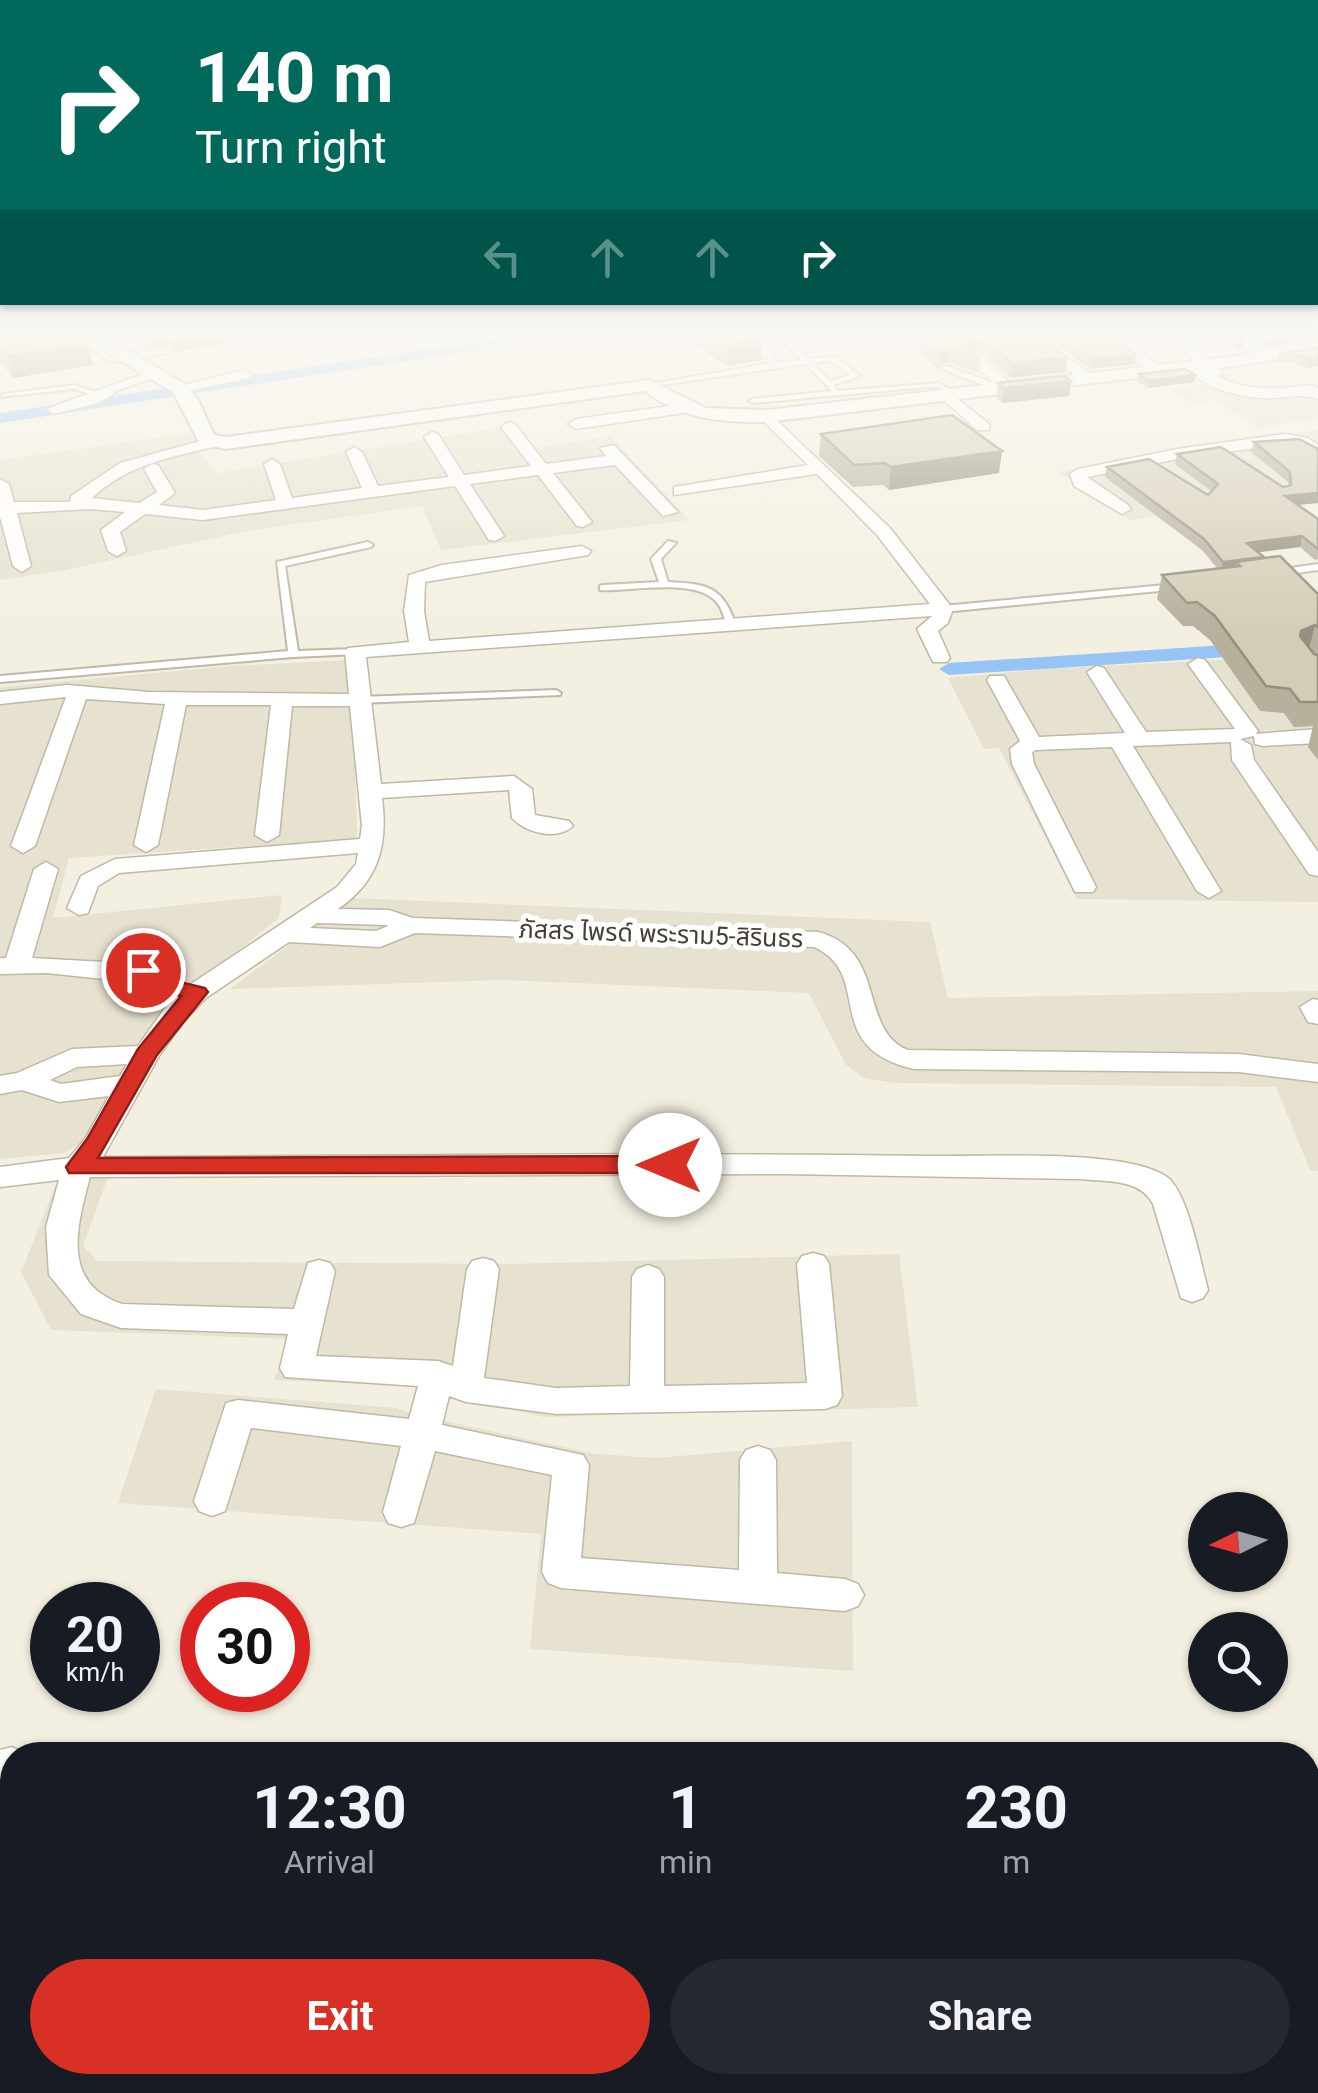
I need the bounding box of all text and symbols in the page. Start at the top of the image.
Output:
text: 140 m [195,37,394,119]
icon: right [30,40,160,170]
text: Turn right [195,121,387,174]
icon: left [475,230,530,285]
icon: ahead [580,230,635,285]
icon: ahead [685,230,740,285]
icon: right [790,230,845,285]
street label: ภัสสร ไพรด์ พระราม5-สิรินธร [518,915,804,953]
pin [101,928,186,1013]
icon: arrive [116,943,171,998]
position arrow [618,1113,722,1217]
north arrow [1188,1492,1288,1592]
map controls [1188,1492,1288,1712]
speed limit sign: 30 [180,1582,310,1712]
text: 20 [66,1606,124,1664]
button: search [1188,1612,1288,1712]
text: km/h [66,1658,124,1687]
text: 12:30 [252,1772,407,1843]
text: 1 [668,1772,703,1843]
text: 230 [965,1772,1068,1843]
text: Arrival [284,1843,375,1881]
text: min [659,1843,712,1881]
text: m [1002,1843,1030,1881]
button: Exit [30,1959,650,2074]
button: Share [670,1959,1290,2074]

